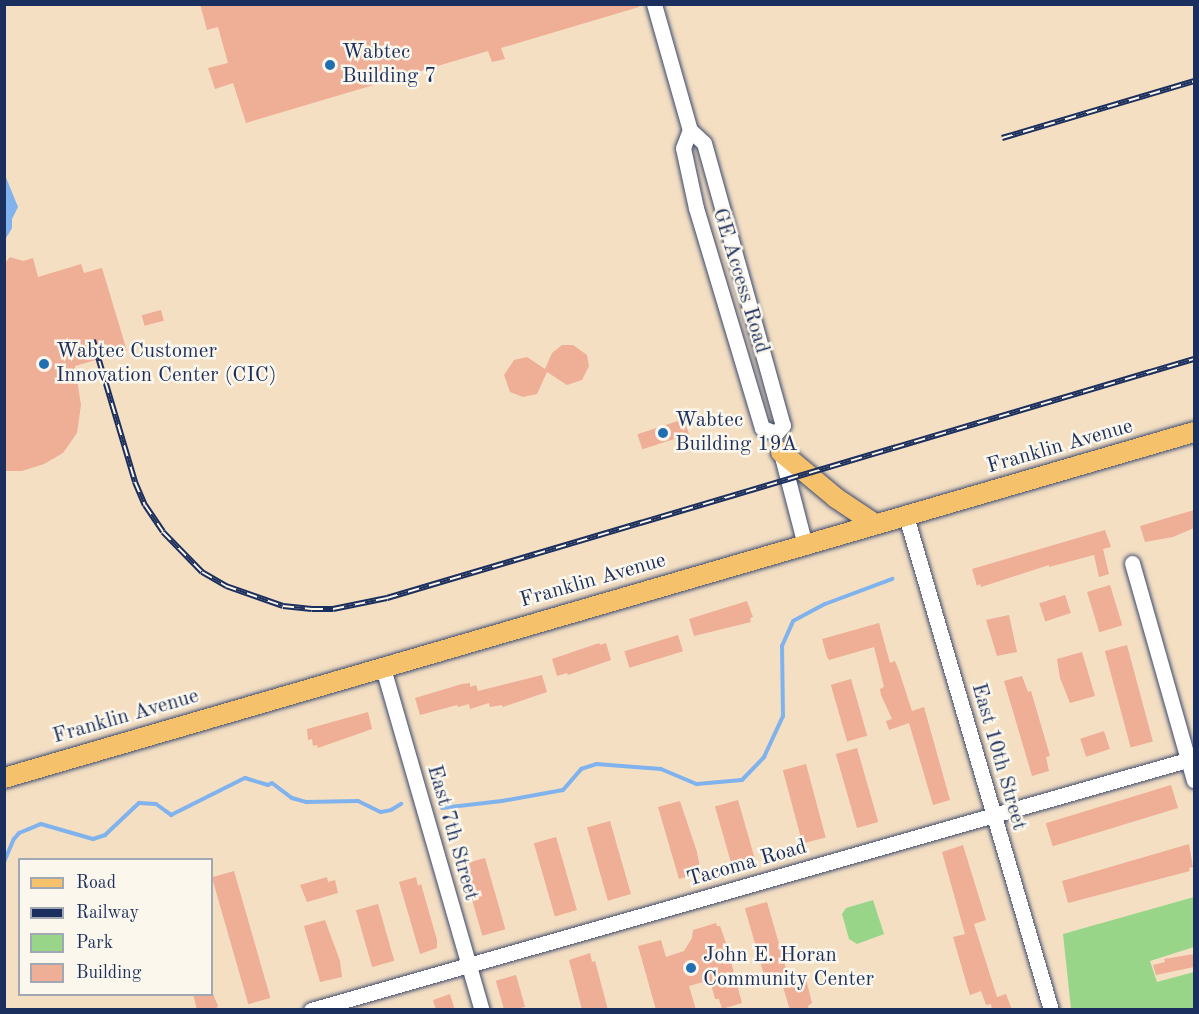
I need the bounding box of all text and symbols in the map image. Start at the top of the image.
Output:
place label: Wabtec Building 7 [342,40,436,90]
marker: Wabtec Building 7 [323,58,337,72]
street label: GE Access Road [706,205,774,357]
place label: Wabtec Customer Innovation Center (CIC) [56,339,276,389]
marker: Wabtec Customer Innovation Center (CIC) [37,357,51,371]
place label: Wabtec Building 19A [675,408,798,458]
street label: Franklin Avenue [984,414,1136,480]
marker: Wabtec Building 19A [656,426,670,440]
street label: Franklin Avenue [517,548,669,614]
street label: East 10th Street [965,681,1031,833]
street label: Franklin Avenue [50,684,202,750]
street label: East 7th Street [421,762,483,904]
street label: Tacoma Road [684,835,810,893]
legend [18,858,213,996]
text: Road [76,874,116,892]
text: Railway [76,904,139,922]
text: Park [76,934,113,952]
place label: John E. Horan Community Center [703,943,874,993]
marker: John E. Horan Community Center [684,961,698,975]
text: Building [76,964,141,982]

